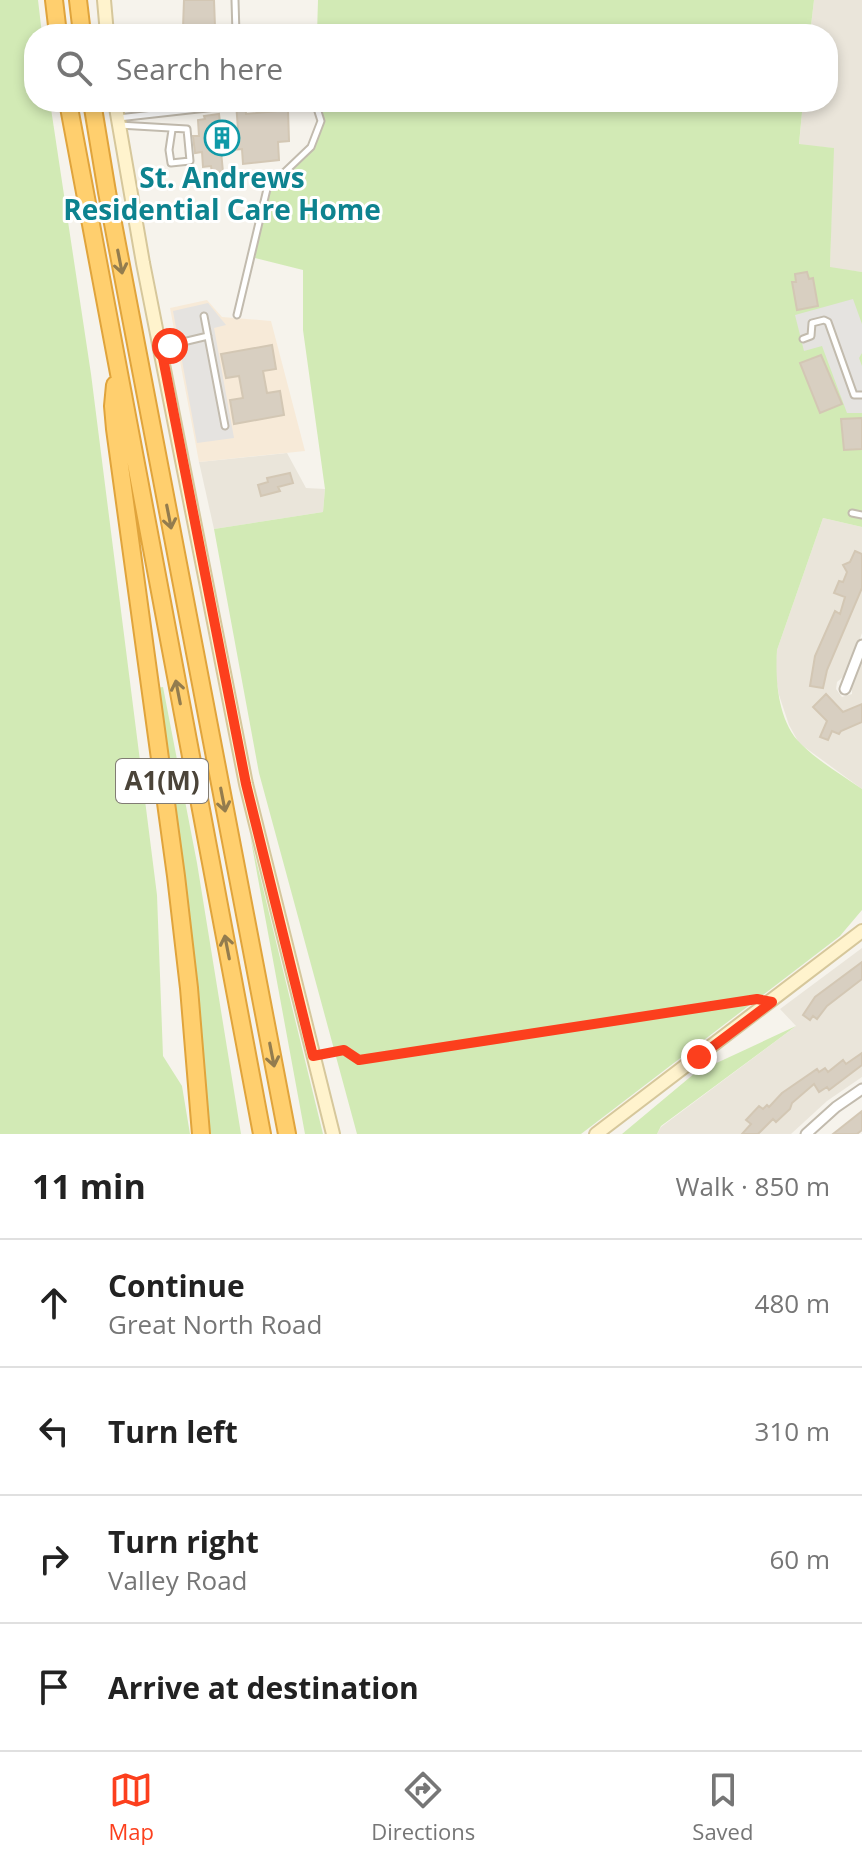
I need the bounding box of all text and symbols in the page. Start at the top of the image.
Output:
search box [24,24,838,112]
icon: search [52,46,96,90]
text: Search here [116,48,283,89]
building icon: St. Andrews Residential Care Home [203,119,241,157]
place label: St. Andrews Residential Care Home [63,158,381,228]
one-way arrow [114,248,129,274]
route start [152,328,188,364]
one-way arrow [163,504,178,529]
one-way arrow [170,680,185,705]
road number: A1(M) [116,759,208,803]
one-way arrow [216,787,231,812]
one-way arrow [218,935,233,961]
route end [681,1039,717,1075]
one-way arrow [265,1042,280,1067]
text: 11 min [32,1163,146,1209]
text: Walk · 850 m [676,1168,830,1204]
text: Continue [108,1265,245,1306]
icon: ahead [32,1281,76,1325]
text: 480 m [755,1285,830,1321]
text: Great North Road [108,1306,322,1342]
icon: left [32,1409,76,1453]
text: Turn left [108,1411,238,1452]
text: 310 m [755,1413,830,1449]
text: Turn right [108,1521,259,1562]
icon: right [32,1537,76,1581]
text: 60 m [769,1541,830,1577]
text: Valley Road [108,1562,248,1598]
icon: arrive [32,1665,76,1709]
text: Arrive at destination [108,1667,419,1708]
tab: Map [109,1768,154,1846]
tab: Directions [371,1768,475,1846]
tab: Saved [692,1768,753,1846]

